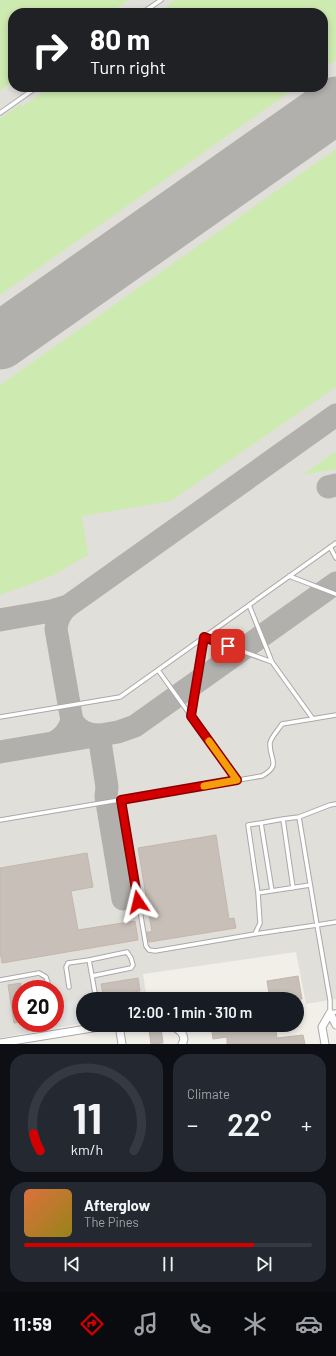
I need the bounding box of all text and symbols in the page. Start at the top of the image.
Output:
text: 80 m [90,22,150,56]
icon: right [24,24,76,76]
text: Turn right [90,56,166,78]
pin [211,629,245,663]
icon: arrive [217,635,239,657]
position arrow [117,881,159,923]
speed limit sign: 20 [12,980,64,1032]
text: 12:00 · 1 min · 310 m [128,1003,252,1021]
text: Climate [187,1086,230,1102]
text: 11 [72,1092,101,1142]
text: 22° [227,1106,272,1142]
text: − [187,1111,198,1137]
text: + [301,1111,312,1137]
text: km/h [70,1141,103,1158]
text: Afterglow [84,1196,150,1214]
text: The Pines [84,1214,139,1230]
icon: previous [61,1253,83,1275]
icon: pause [157,1253,179,1275]
icon: next [253,1253,275,1275]
icon: directions [78,1310,106,1338]
icon: music [132,1310,160,1338]
icon: phone [186,1310,214,1338]
icon: climate [241,1310,269,1338]
icon: car [295,1310,323,1338]
text: 11:59 [13,1313,52,1335]

